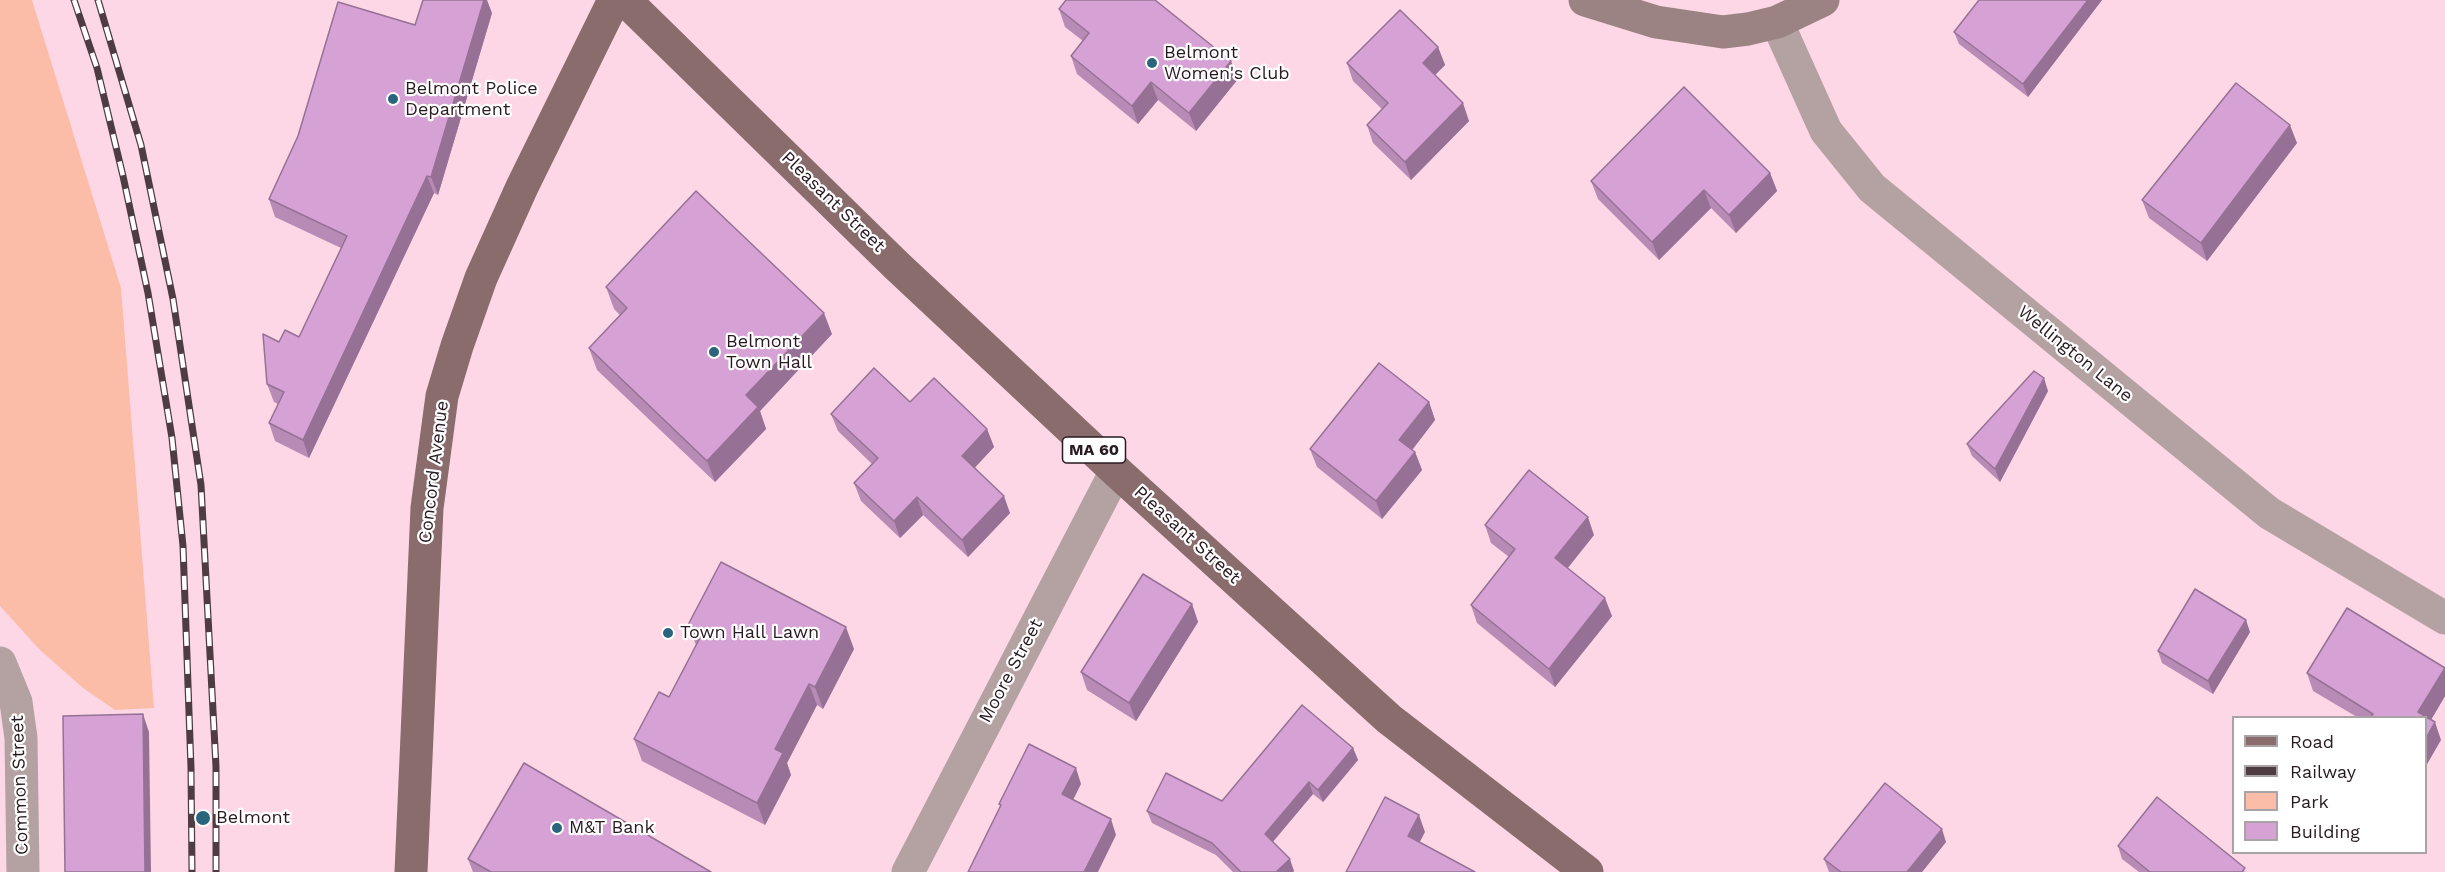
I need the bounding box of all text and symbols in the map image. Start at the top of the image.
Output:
place label: Belmont Women's Club [1164,42,1290,84]
marker: Belmont Women's Club [1145,56,1159,70]
place label: Belmont Police Department [405,78,538,121]
marker: Belmont Police Department [386,92,400,106]
street label: Pleasant Street [777,147,889,257]
street label: Wellington Lane [2013,301,2137,407]
place label: Belmont Town Hall [726,331,812,374]
marker: Belmont Town Hall [707,345,721,359]
street label: Concord Avenue [415,400,453,544]
road number: MA 60 [1062,437,1126,463]
street label: Pleasant Street [1129,482,1245,588]
street label: Moore Street [975,615,1047,727]
place label: Town Hall Lawn [680,622,819,644]
marker: Town Hall Lawn [661,626,675,640]
street label: Common Street [7,715,33,855]
legend [2232,716,2427,854]
text: Road [2290,731,2334,752]
text: Railway [2290,761,2356,782]
text: Park [2290,791,2329,812]
place label: Belmont [216,807,290,829]
marker: Belmont [194,809,212,827]
place label: M&T Bank [569,817,655,839]
marker: M&T Bank [550,821,564,835]
text: Building [2290,821,2360,842]

